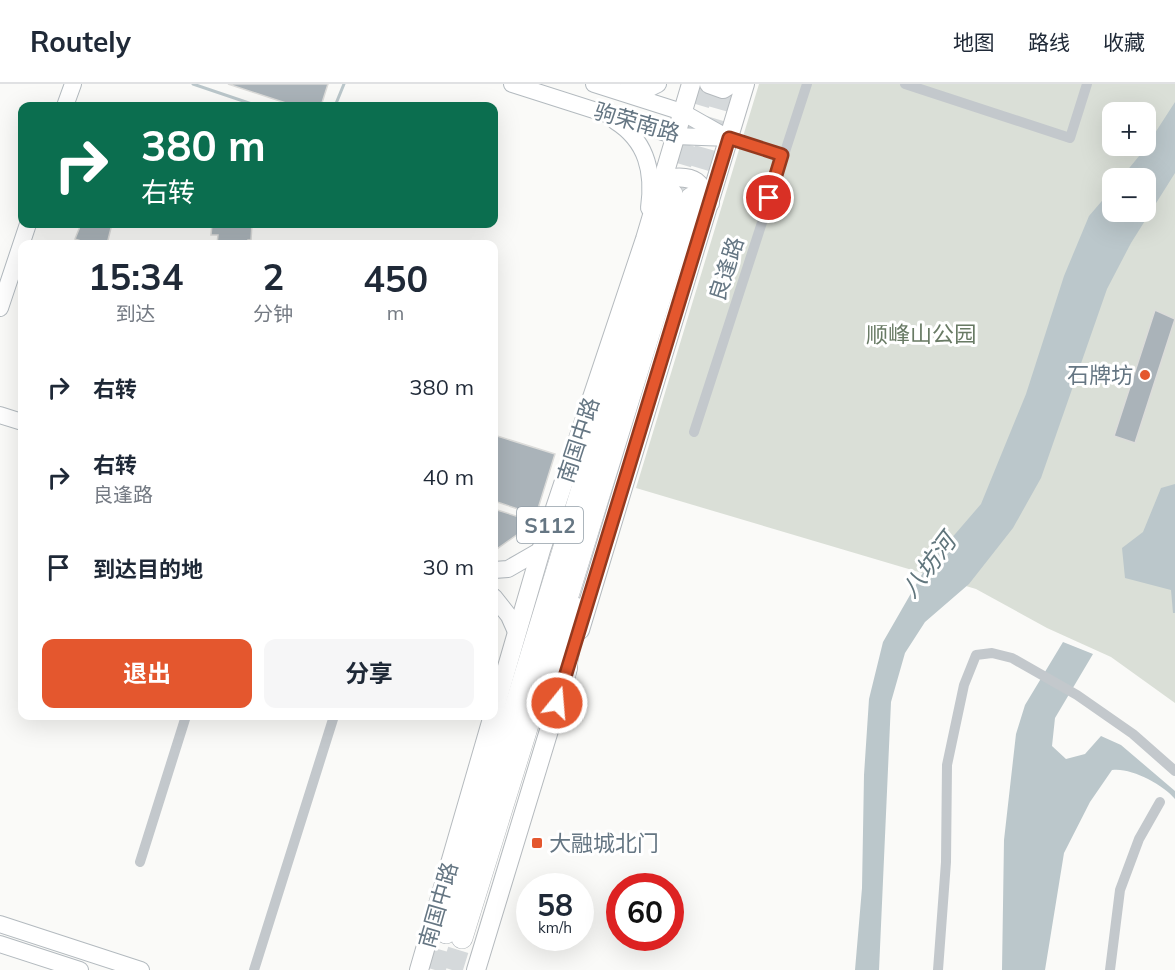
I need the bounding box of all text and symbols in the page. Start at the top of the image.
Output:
text: Routely [30,24,131,59]
text: 地图 [953,29,995,55]
text: 路线 [1028,29,1070,55]
text: 收藏 [1103,29,1145,55]
street label: 驹荣南路 [591,96,683,148]
map controls [1102,102,1156,222]
button: + [1102,102,1156,156]
text: 380 m [141,119,266,172]
icon: right [42,126,120,204]
button: − [1102,168,1156,222]
pin [743,172,794,223]
text: 右转 [141,175,195,209]
icon: arrive [752,181,785,214]
street label: 良逢路 [702,233,750,305]
text: 15:34 [88,254,183,299]
text: 2 [262,254,284,299]
text: 450 [363,256,428,301]
text: m [387,300,404,325]
text: 到达 [116,301,156,326]
text: 分钟 [253,301,293,326]
park label: 顺峰山公园 [866,320,976,348]
place label: 石牌坊 [1067,361,1133,389]
marker: 石牌坊 [1138,368,1152,382]
icon: right [42,371,75,404]
text: 380 m [409,373,474,401]
text: 右转 [93,375,137,403]
street label: 南国中路 [551,394,605,486]
text: 右转 [93,451,137,479]
icon: right [42,461,75,494]
text: 40 m [423,463,474,491]
text: 良逢路 [93,482,153,507]
road number: S112 [517,507,583,543]
water label: 八坊河 [894,524,964,603]
icon: arrive [42,551,75,584]
text: 30 m [423,553,474,581]
text: 到达目的地 [93,555,203,583]
button: 退出 [42,639,252,708]
button: 分享 [264,639,474,708]
position arrow [525,671,589,735]
place label: 大融城北门 [549,829,659,857]
marker: 大融城北门 [530,836,544,850]
street label: 南国中路 [412,859,464,951]
speed limit sign: 60 [606,873,684,951]
text: 58 [537,886,573,924]
text: km/h [538,918,572,937]

